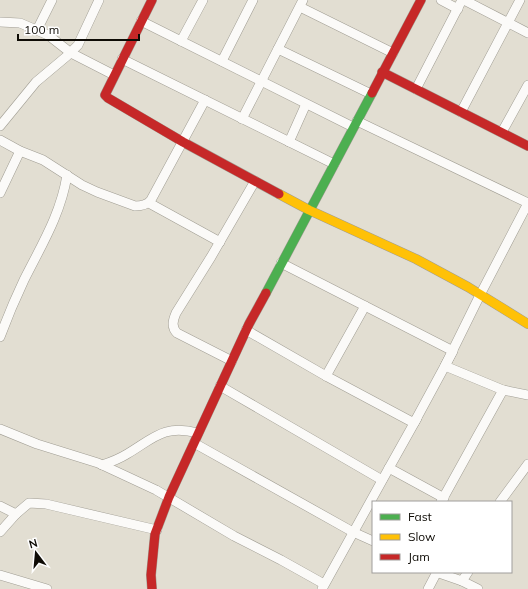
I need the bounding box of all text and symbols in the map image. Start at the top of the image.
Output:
scale bar [18,16,139,42]
text: 100 m [24,22,59,37]
legend [372,501,512,573]
text: Fast [408,509,432,524]
text: Slow [408,529,436,544]
north arrow [16,533,56,573]
text: N [27,536,39,551]
text: Jam [408,549,430,564]

